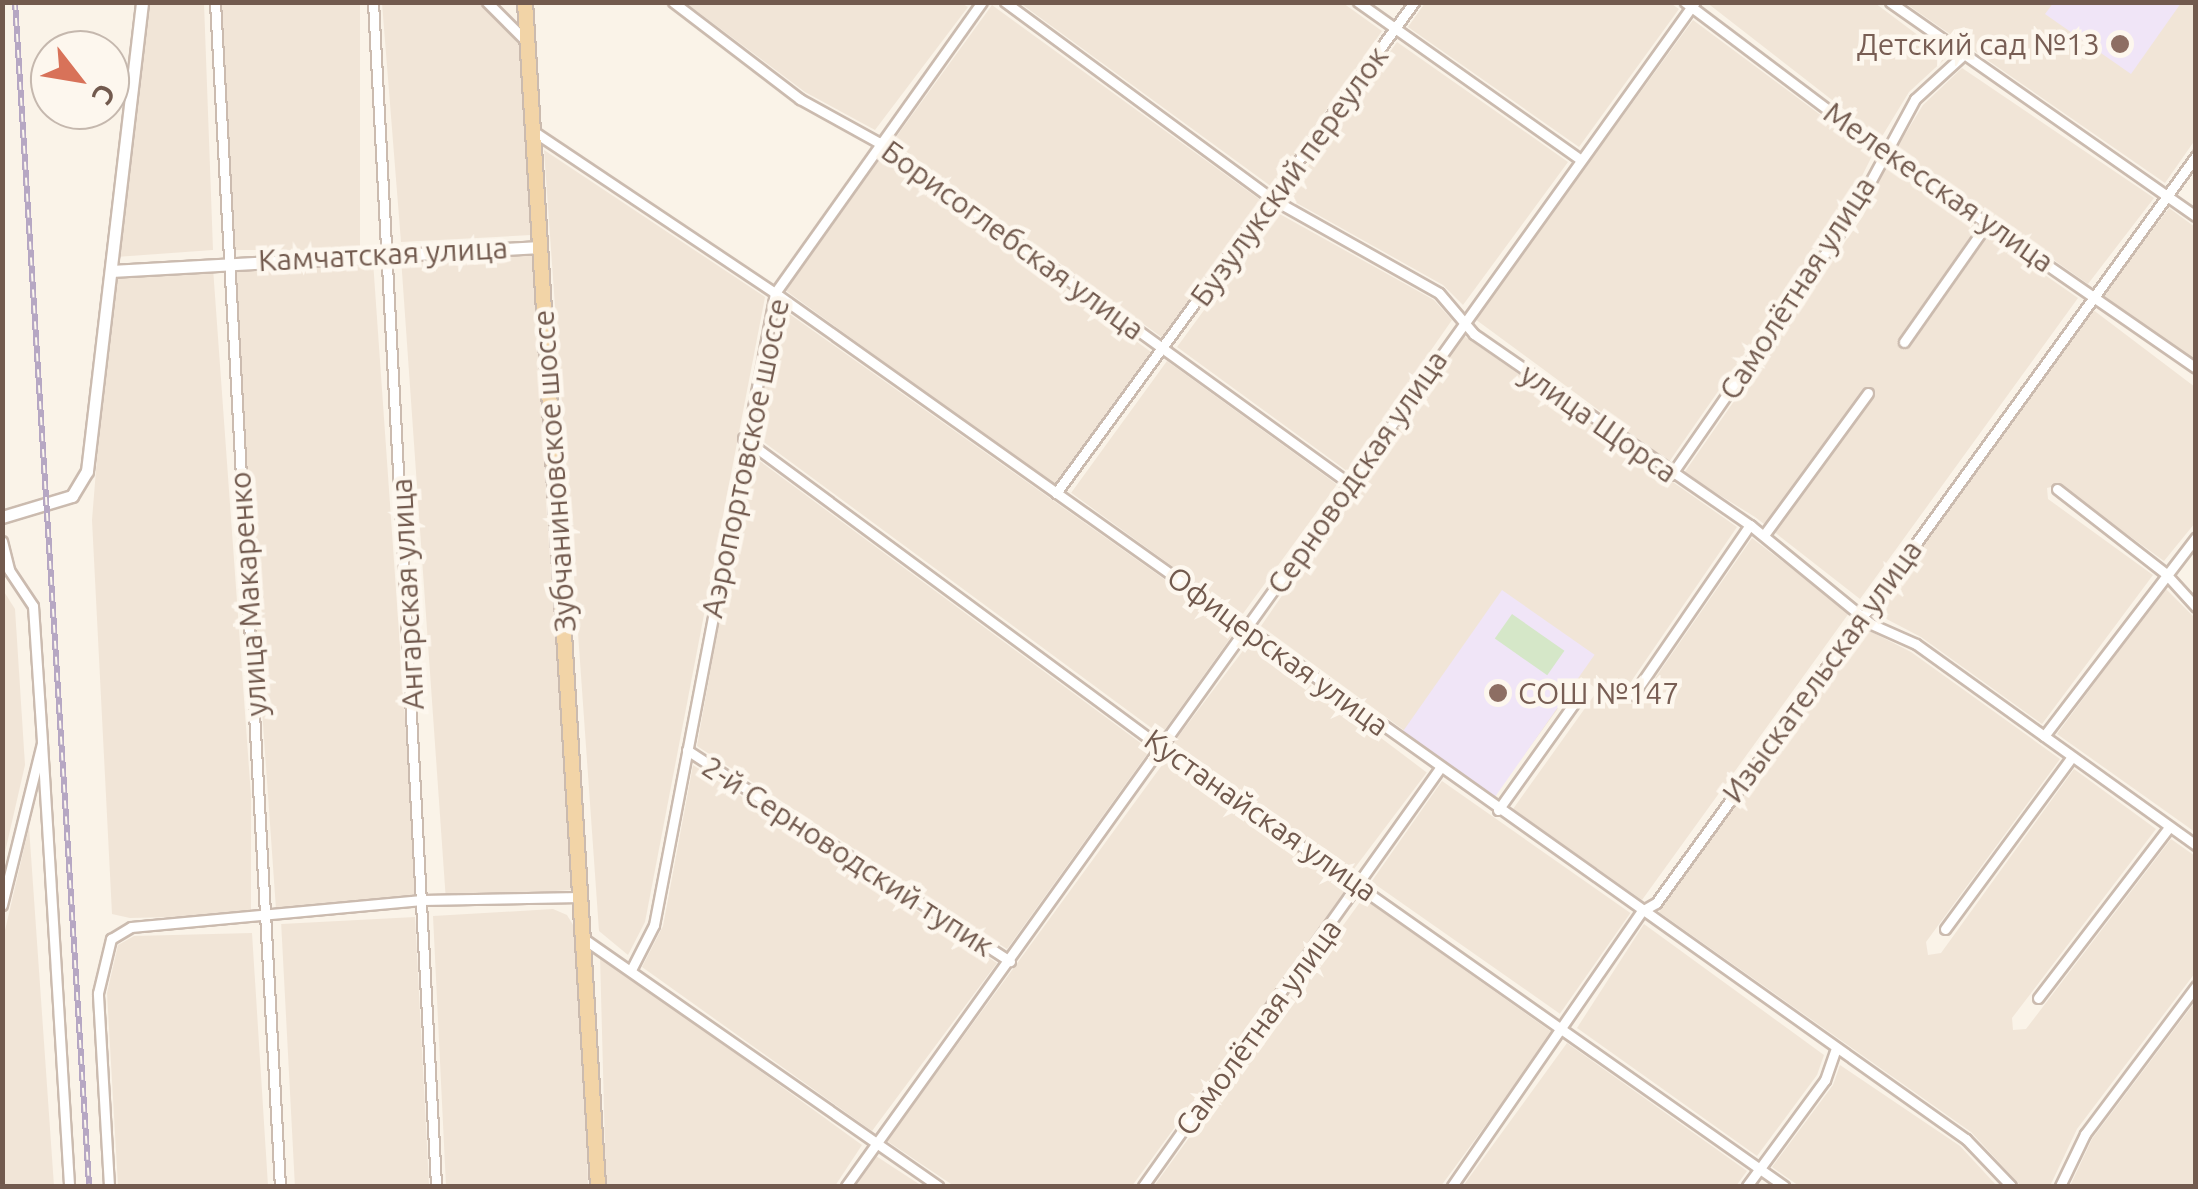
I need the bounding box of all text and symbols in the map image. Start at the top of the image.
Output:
place label: Детский сад №13 [1857,26,2100,62]
north arrow [30,30,130,130]
marker: Детский сад №13 [2109,33,2131,55]
street label: Бузулукский переулок [1183,39,1395,313]
text: С [87,79,122,110]
street label: Мелекесская улица [1817,94,2061,280]
street label: Борисоглебская улица [875,133,1151,347]
street label: Самолётная улица [1711,170,1883,406]
street label: Камчатская улица [257,229,509,279]
street label: Аэропортовское шоссе [694,295,796,621]
street label: Зубчаниновское шоссе [525,309,583,633]
street label: Серноводская улица [1259,343,1455,601]
street label: улица Щорса [1514,356,1684,490]
street label: улица Макаренко [221,470,275,718]
street label: Ангарская улица [383,477,431,711]
street label: Изыскательская улица [1715,533,1929,809]
street label: Офицерская улица [1160,558,1396,744]
place label: СОШ №147 [1518,675,1679,711]
marker: СОШ №147 [1487,682,1509,704]
street label: Кустанайская улица [1138,721,1384,909]
street label: 2-й Серноводский тупик [696,748,1000,964]
street label: Самолётная улица [1167,912,1349,1142]

